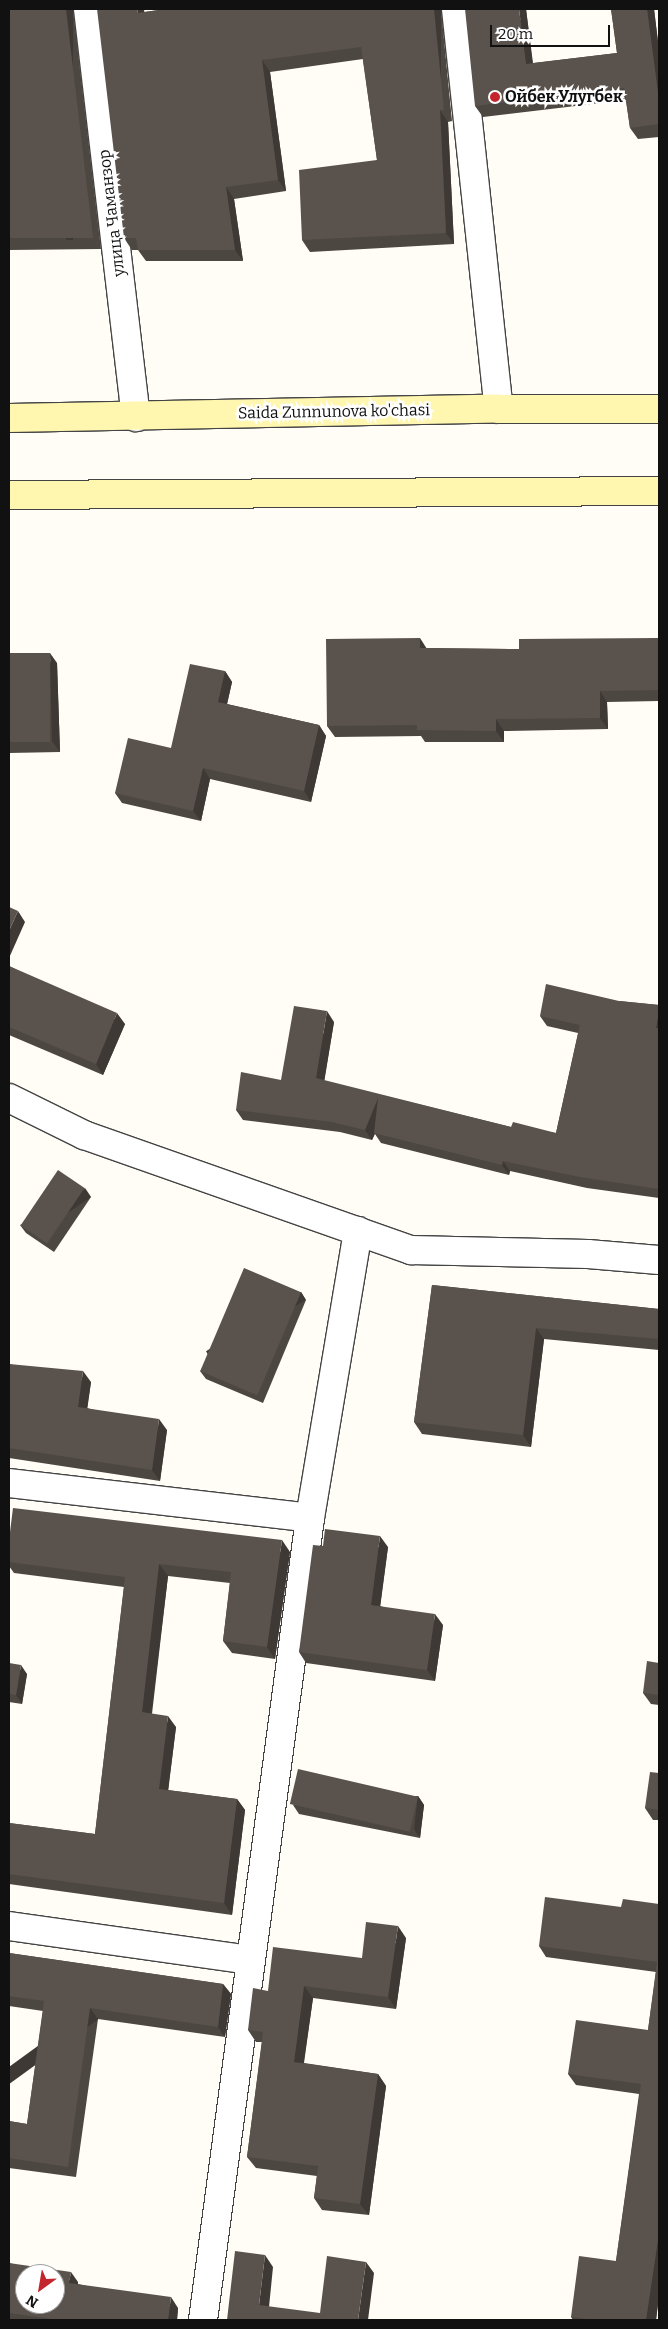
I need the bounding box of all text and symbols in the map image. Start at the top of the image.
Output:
scale bar [493,15,613,47]
text: 20 m [498,25,533,43]
place label: Ойбек Улугбек [505,87,623,107]
marker: Ойбек Улугбек [489,91,501,103]
street label: улица Чаманзор [95,148,129,278]
street label: Saida Zunnunova ko'chasi [238,401,430,423]
north arrow [15,2264,65,2314]
text: N [23,2291,41,2311]

